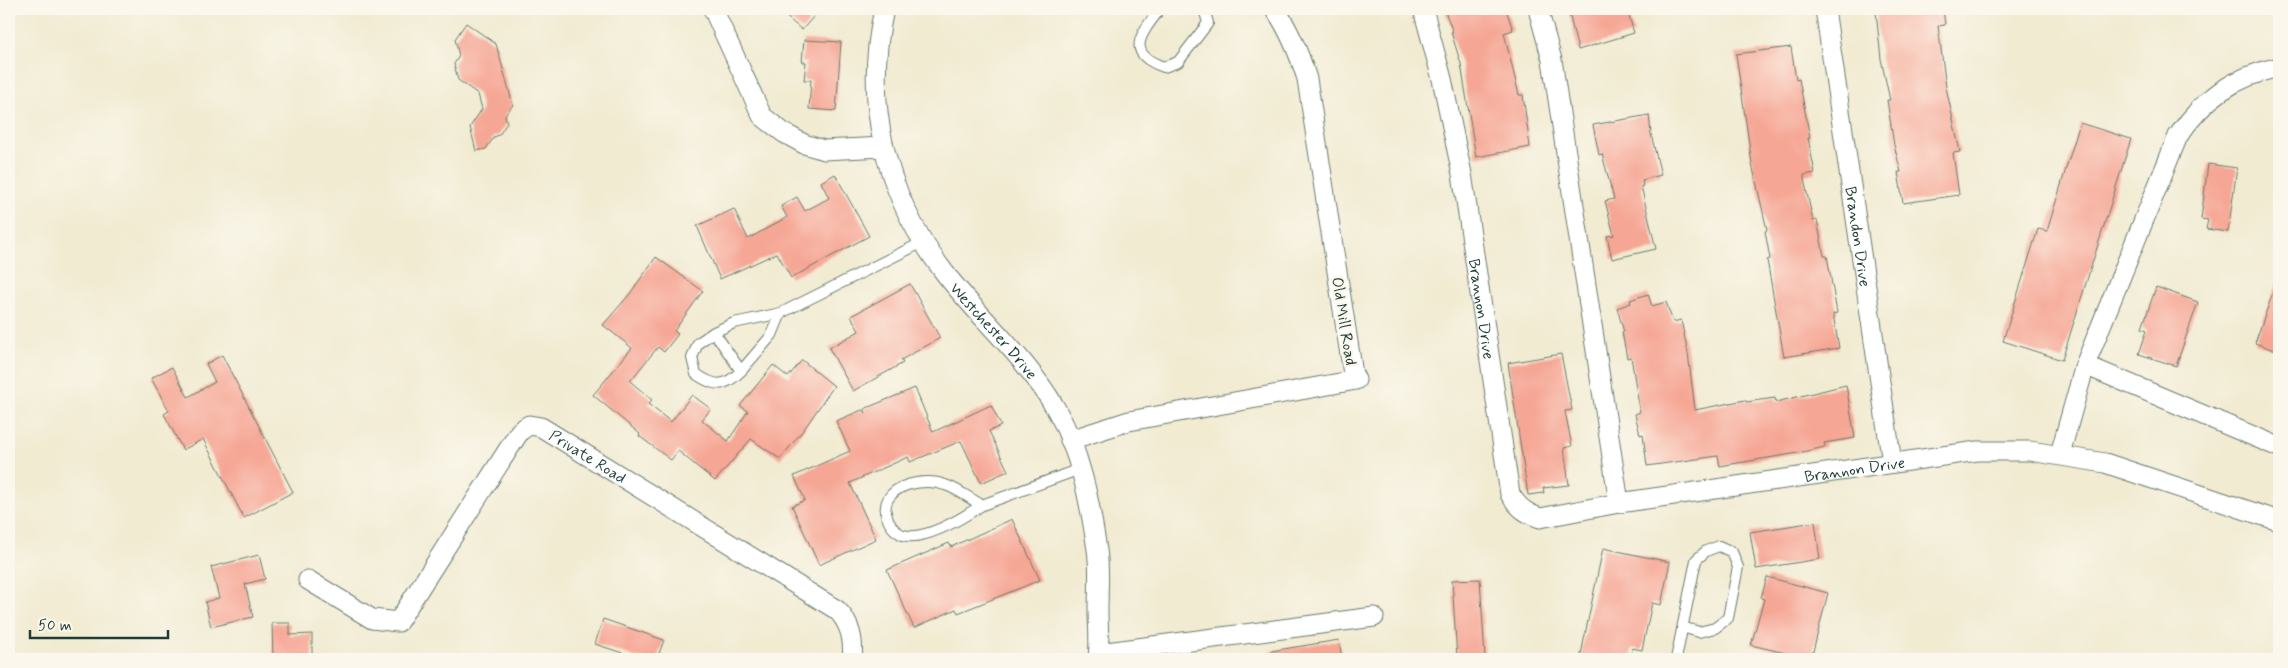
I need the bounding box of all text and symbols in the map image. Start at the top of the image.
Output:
street label: Brandon Drive [1839,185,1875,288]
street label: Brannon Drive [1463,257,1499,361]
street label: Old Mill Road [1326,276,1361,367]
street label: Westchester Drive [945,279,1042,384]
street label: Private Road [545,426,630,489]
street label: Brannon Drive [1803,453,1907,488]
scale bar [30,608,168,640]
text: 50 m [38,616,72,636]

